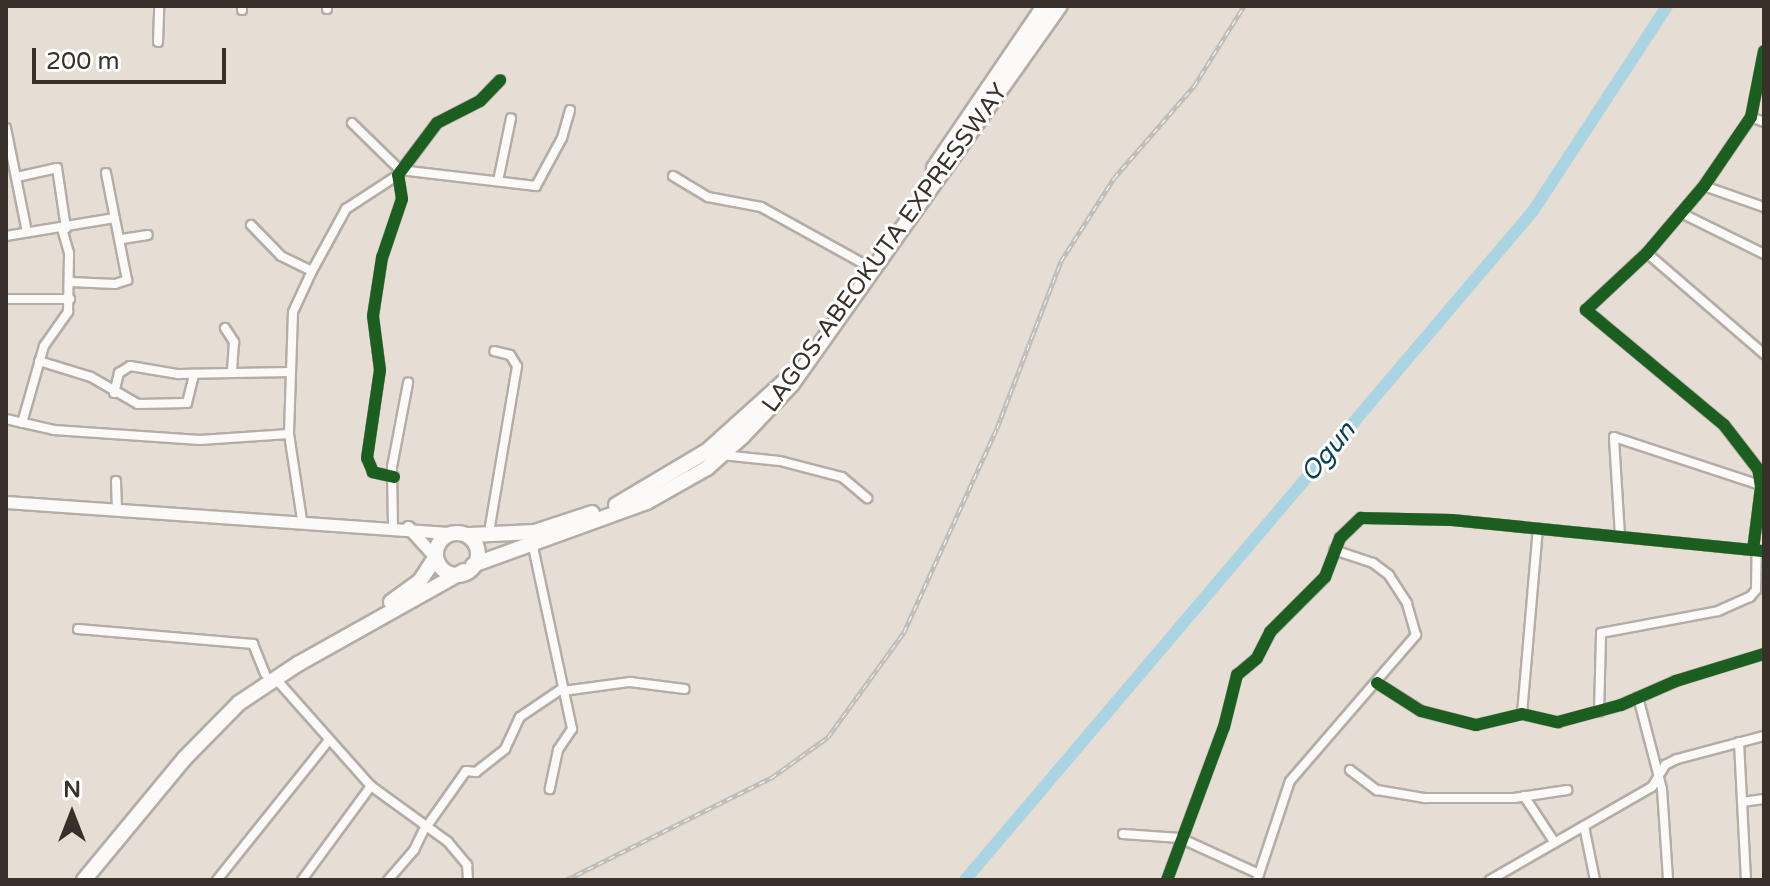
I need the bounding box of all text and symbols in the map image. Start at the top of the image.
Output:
scale bar [36,32,230,82]
text: 200 m [46,47,120,76]
street label: LAGOS-ABEOKUTA EXPRESSWAY [756,78,1014,418]
water label: Ogun [1294,416,1362,488]
north arrow [32,774,112,854]
text: N [63,777,81,803]

